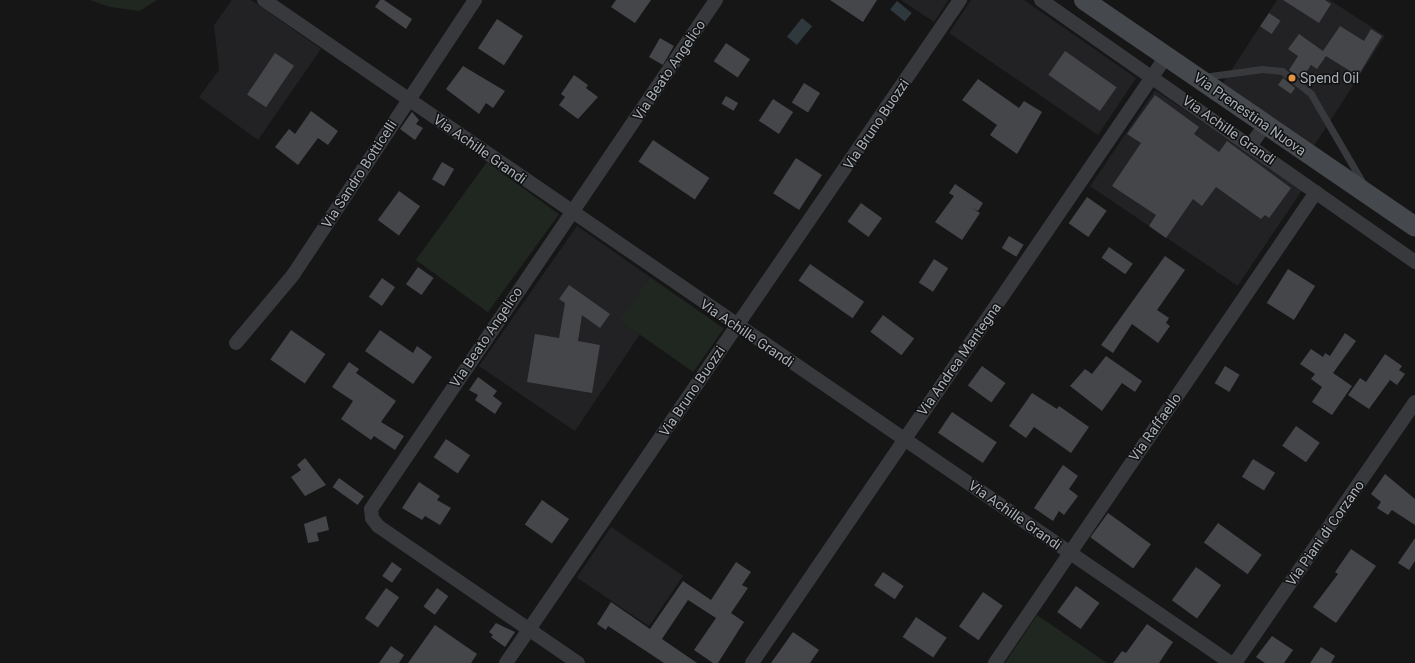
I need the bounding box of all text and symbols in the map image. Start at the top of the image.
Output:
street label: Via Beato Angelico [629,17,709,123]
street label: Via Prenestina Nuova [1191,69,1309,159]
place label: Spend Oil [1300,70,1359,86]
marker: Spend Oil [1287,73,1297,83]
street label: Via Bruno Buozzi [840,76,912,172]
street label: Via Achille Grandi [1179,92,1279,168]
street label: Via Achille Grandi [430,111,530,187]
street label: Via Sandro Botticelli [318,117,400,231]
street label: Via Beato Angelico [446,284,526,390]
street label: Via Achille Grandi [697,295,797,371]
street label: Via Andrea Mantegna [914,299,1004,419]
street label: Via Bruno Buozzi [656,343,728,439]
street label: Via Raffaello [1125,390,1185,464]
street label: Via Achille Grandi [965,477,1065,553]
street label: Via Piani di Corzano [1282,477,1368,589]

